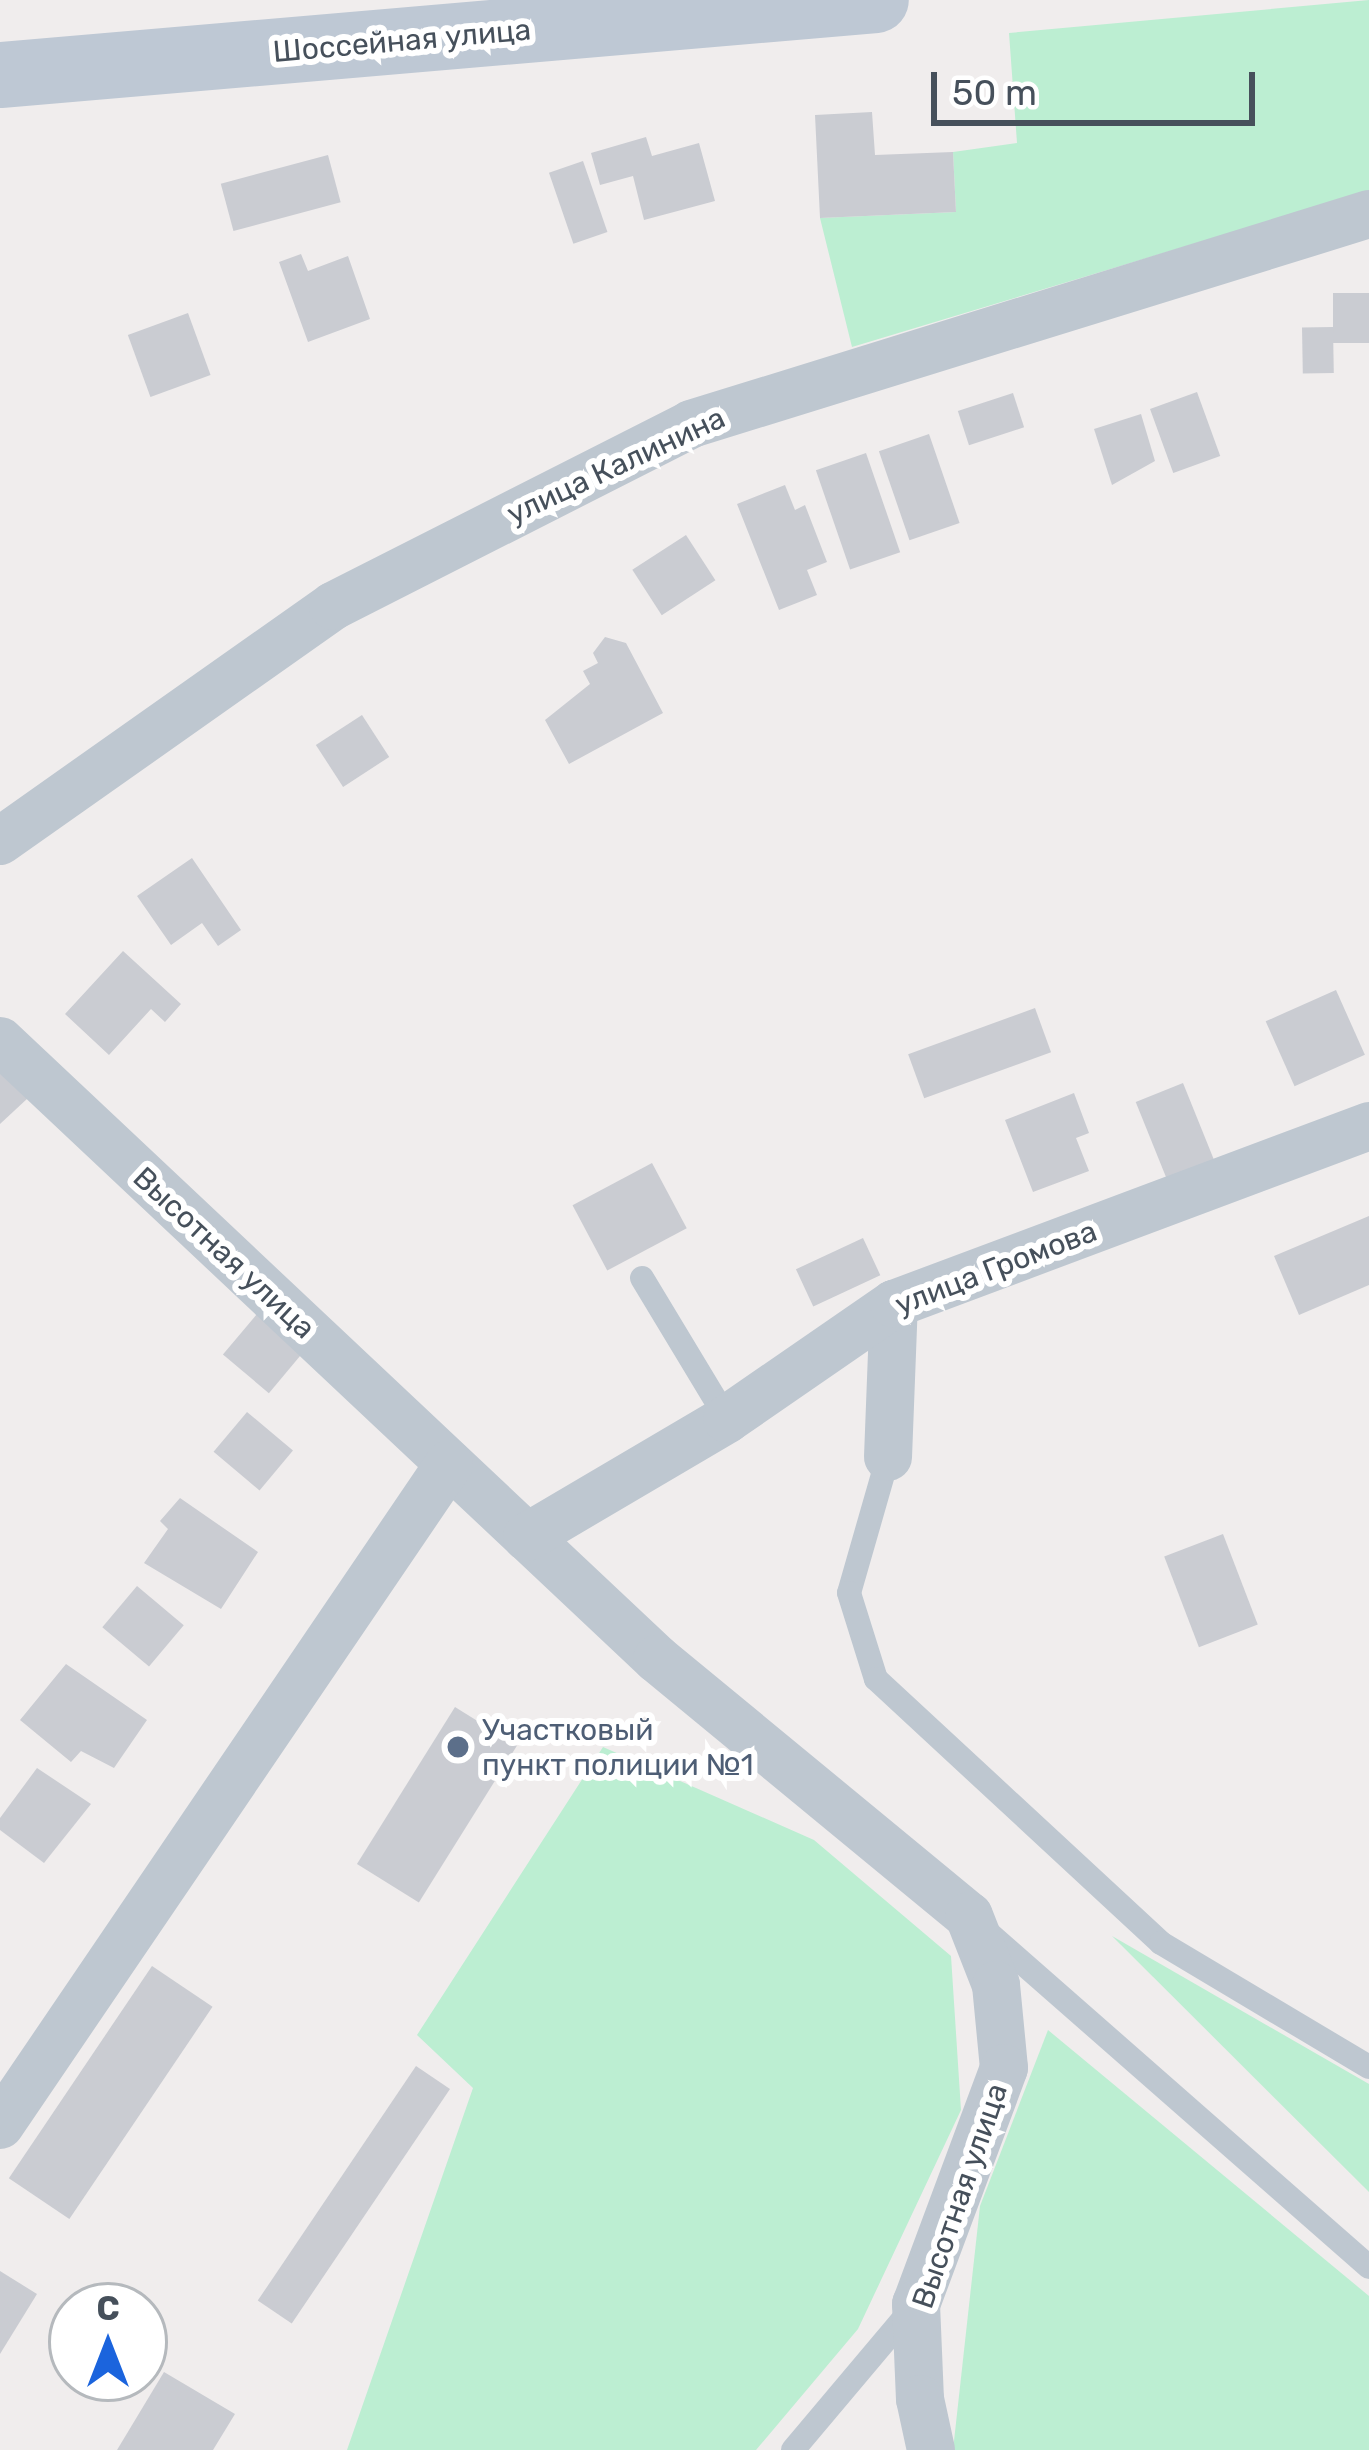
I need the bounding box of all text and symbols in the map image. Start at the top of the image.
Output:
street label: Шоссейная улица [271,12,533,70]
scale bar [937,48,1261,122]
text: 50 m [952,71,1037,114]
street label: улица Калинина [501,400,731,532]
street label: Высотная улица [126,1160,322,1346]
street label: улица Громова [890,1213,1102,1323]
place label: Участковый пункт полиции №1 [482,1712,754,1782]
marker: Участковый пункт полиции №1 [445,1734,471,1760]
street label: Высотная улица [905,2079,1015,2313]
north arrow [48,2282,168,2402]
text: С [96,2289,120,2328]

